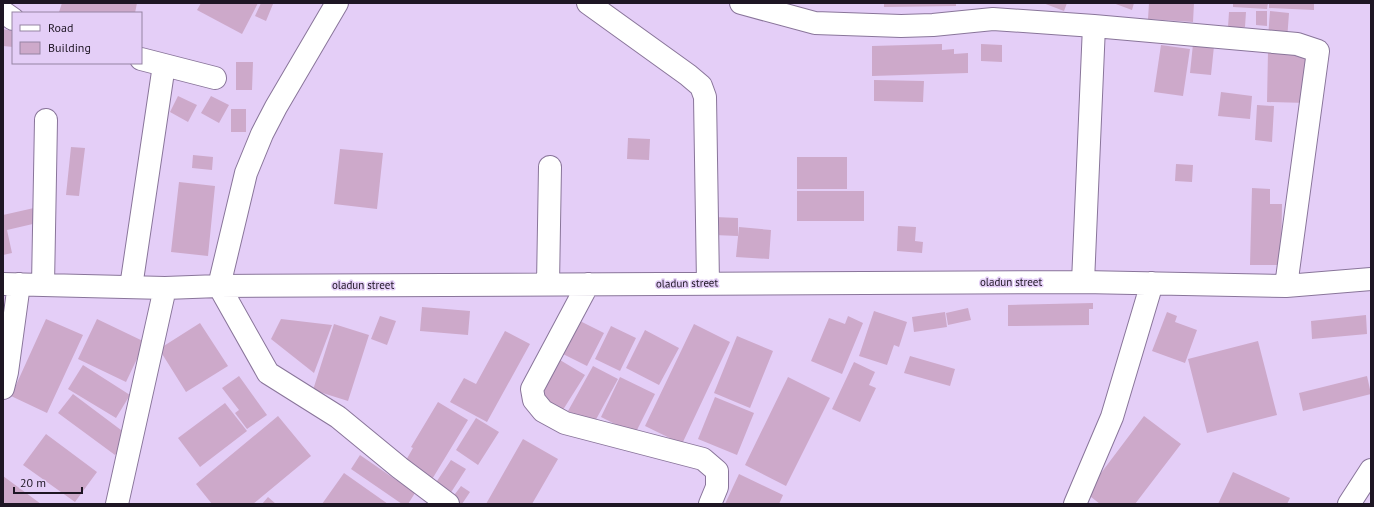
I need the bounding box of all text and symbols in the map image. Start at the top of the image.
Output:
legend [12,12,142,64]
text: Road [48,20,73,35]
text: Building [48,40,91,55]
street label: oladun street [656,275,719,291]
street label: oladun street [980,275,1042,289]
street label: oladun street [332,278,394,292]
scale bar [14,469,82,495]
text: 20 m [20,475,46,490]

